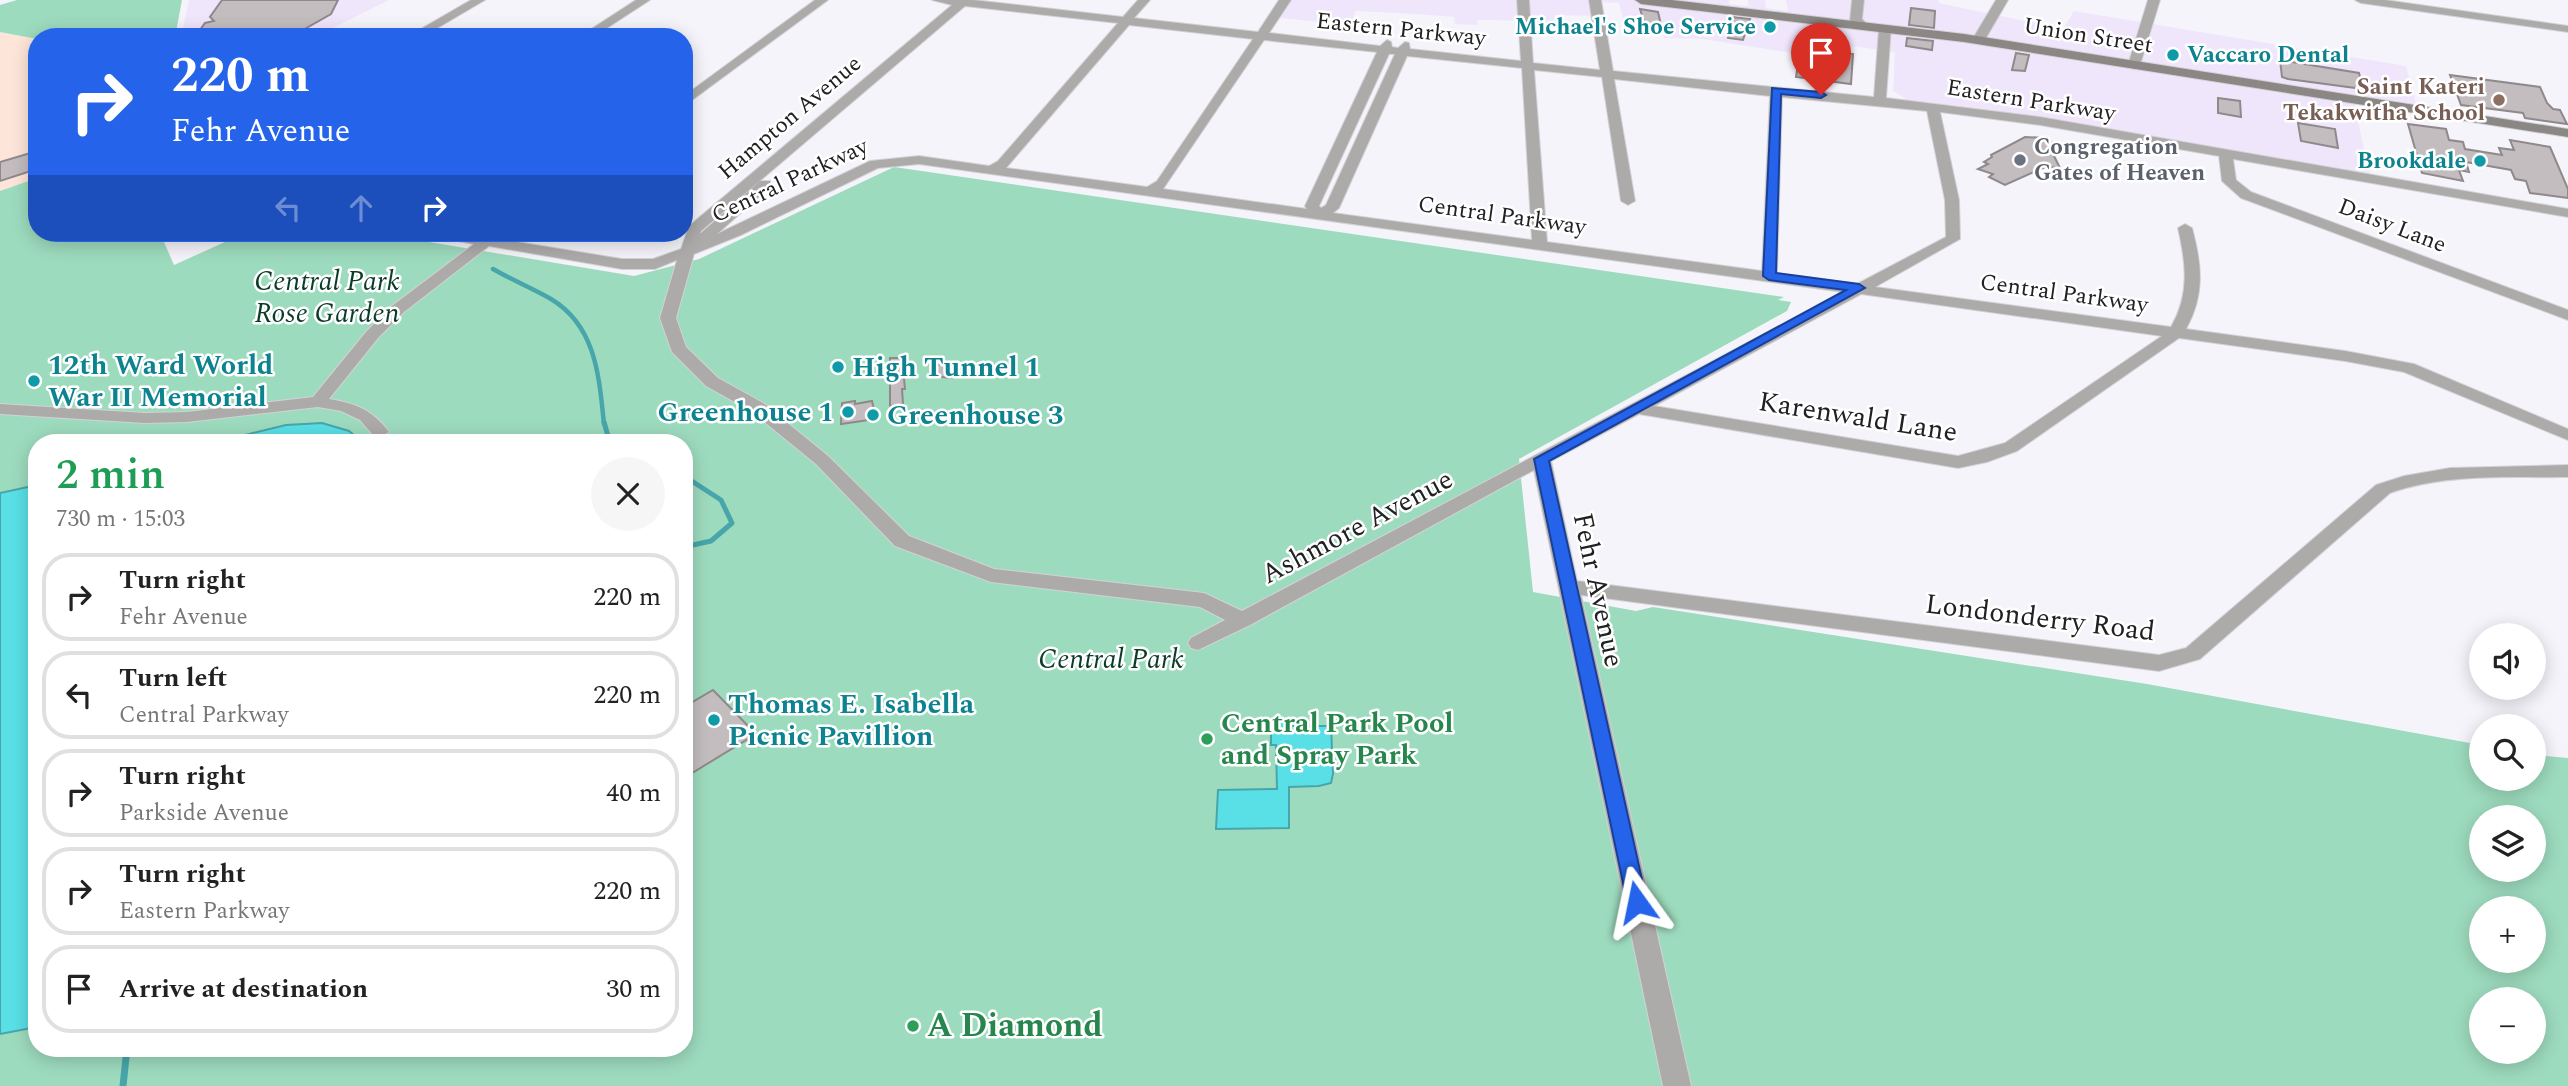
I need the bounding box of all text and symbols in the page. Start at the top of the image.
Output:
street label: Eastern Parkway [1314,4,1489,56]
street label: Union Street [2021,9,2155,63]
place label: Michael's Shoe Service [1515,10,1756,45]
marker: Michael's Shoe Service [1762,19,1778,35]
pin [1791,23,1851,95]
icon: arrive [1802,34,1840,72]
place label: Vaccaro Dental [2187,38,2349,73]
text: 220 m [171,39,310,114]
street label: Hampton Avenue [710,47,870,189]
marker: Vaccaro Dental [2165,47,2181,63]
icon: right [56,56,147,147]
street label: Eastern Parkway [1944,70,2119,132]
place label: Saint Kateri Tekakwitha School [2283,70,2485,131]
marker: Saint Kateri Tekakwitha School [2491,92,2507,108]
text: Fehr Avenue [171,107,350,156]
street label: Central Parkway [706,129,875,233]
place label: Congregation Gates of Heaven [2034,130,2205,191]
place label: Brookdale [2357,144,2466,179]
marker: Congregation Gates of Heaven [2012,152,2028,168]
marker: Brookdale [2472,153,2488,169]
street label: Central Parkway [1416,187,1589,245]
icon: left [269,189,307,227]
icon: ahead [342,189,380,227]
icon: right [415,189,453,227]
street label: Daisy Lane [2333,189,2451,263]
park label: Central Park Rose Garden [254,260,400,335]
street label: Central Parkway [1978,265,2151,323]
place label: 12th Ward World War II Memorial [48,344,273,419]
place label: High Tunnel 1 [852,346,1040,389]
marker: High Tunnel 1 [830,359,846,375]
marker: 12th Ward World War II Memorial [26,373,42,389]
street label: Karenwald Lane [1756,380,1960,454]
place label: Greenhouse 1 [658,391,834,434]
place label: Greenhouse 3 [887,394,1063,437]
marker: Greenhouse 1 [840,404,856,420]
marker: Greenhouse 3 [865,407,881,423]
text: 2 min [56,444,165,507]
button: close [591,457,665,531]
street label: Ashmore Avenue [1253,458,1461,596]
text: 730 m · 15:03 [56,502,185,537]
street label: Fehr Avenue [1561,509,1635,671]
text: Turn right [119,560,246,600]
text: 220 m [593,577,661,617]
icon: right [60,578,98,616]
street label: Londonderry Road [1923,583,2157,653]
text: Fehr Avenue [119,600,248,635]
map controls [2469,623,2546,1064]
button: sound [2469,623,2546,700]
park label: Central Park [1038,638,1184,681]
text: Turn left [119,658,227,698]
text: 220 m [593,675,661,715]
icon: left [60,676,98,714]
place label: Thomas E. Isabella Picnic Pavillion [728,683,975,758]
text: Central Parkway [119,698,289,733]
place label: Central Park Pool and Spray Park [1221,702,1453,777]
marker: Thomas E. Isabella Picnic Pavillion [706,712,722,728]
button: search [2469,714,2546,791]
marker: Central Park Pool and Spray Park [1199,731,1215,747]
text: Turn right [119,756,246,796]
text: 40 m [606,773,661,813]
icon: right [60,774,98,812]
text: Parkside Avenue [119,796,289,831]
button: layers [2469,805,2546,882]
text: Turn right [119,854,246,894]
position arrow [1600,865,1674,939]
text: 220 m [593,871,661,911]
icon: right [60,872,98,910]
text: Eastern Parkway [119,894,289,929]
button: + [2469,896,2546,973]
text: Arrive at destination [119,969,368,1009]
text: 30 m [606,969,661,1009]
icon: arrive [60,970,98,1008]
button: − [2469,987,2546,1064]
place label: A Diamond [927,1001,1103,1051]
marker: A Diamond [905,1018,921,1034]

